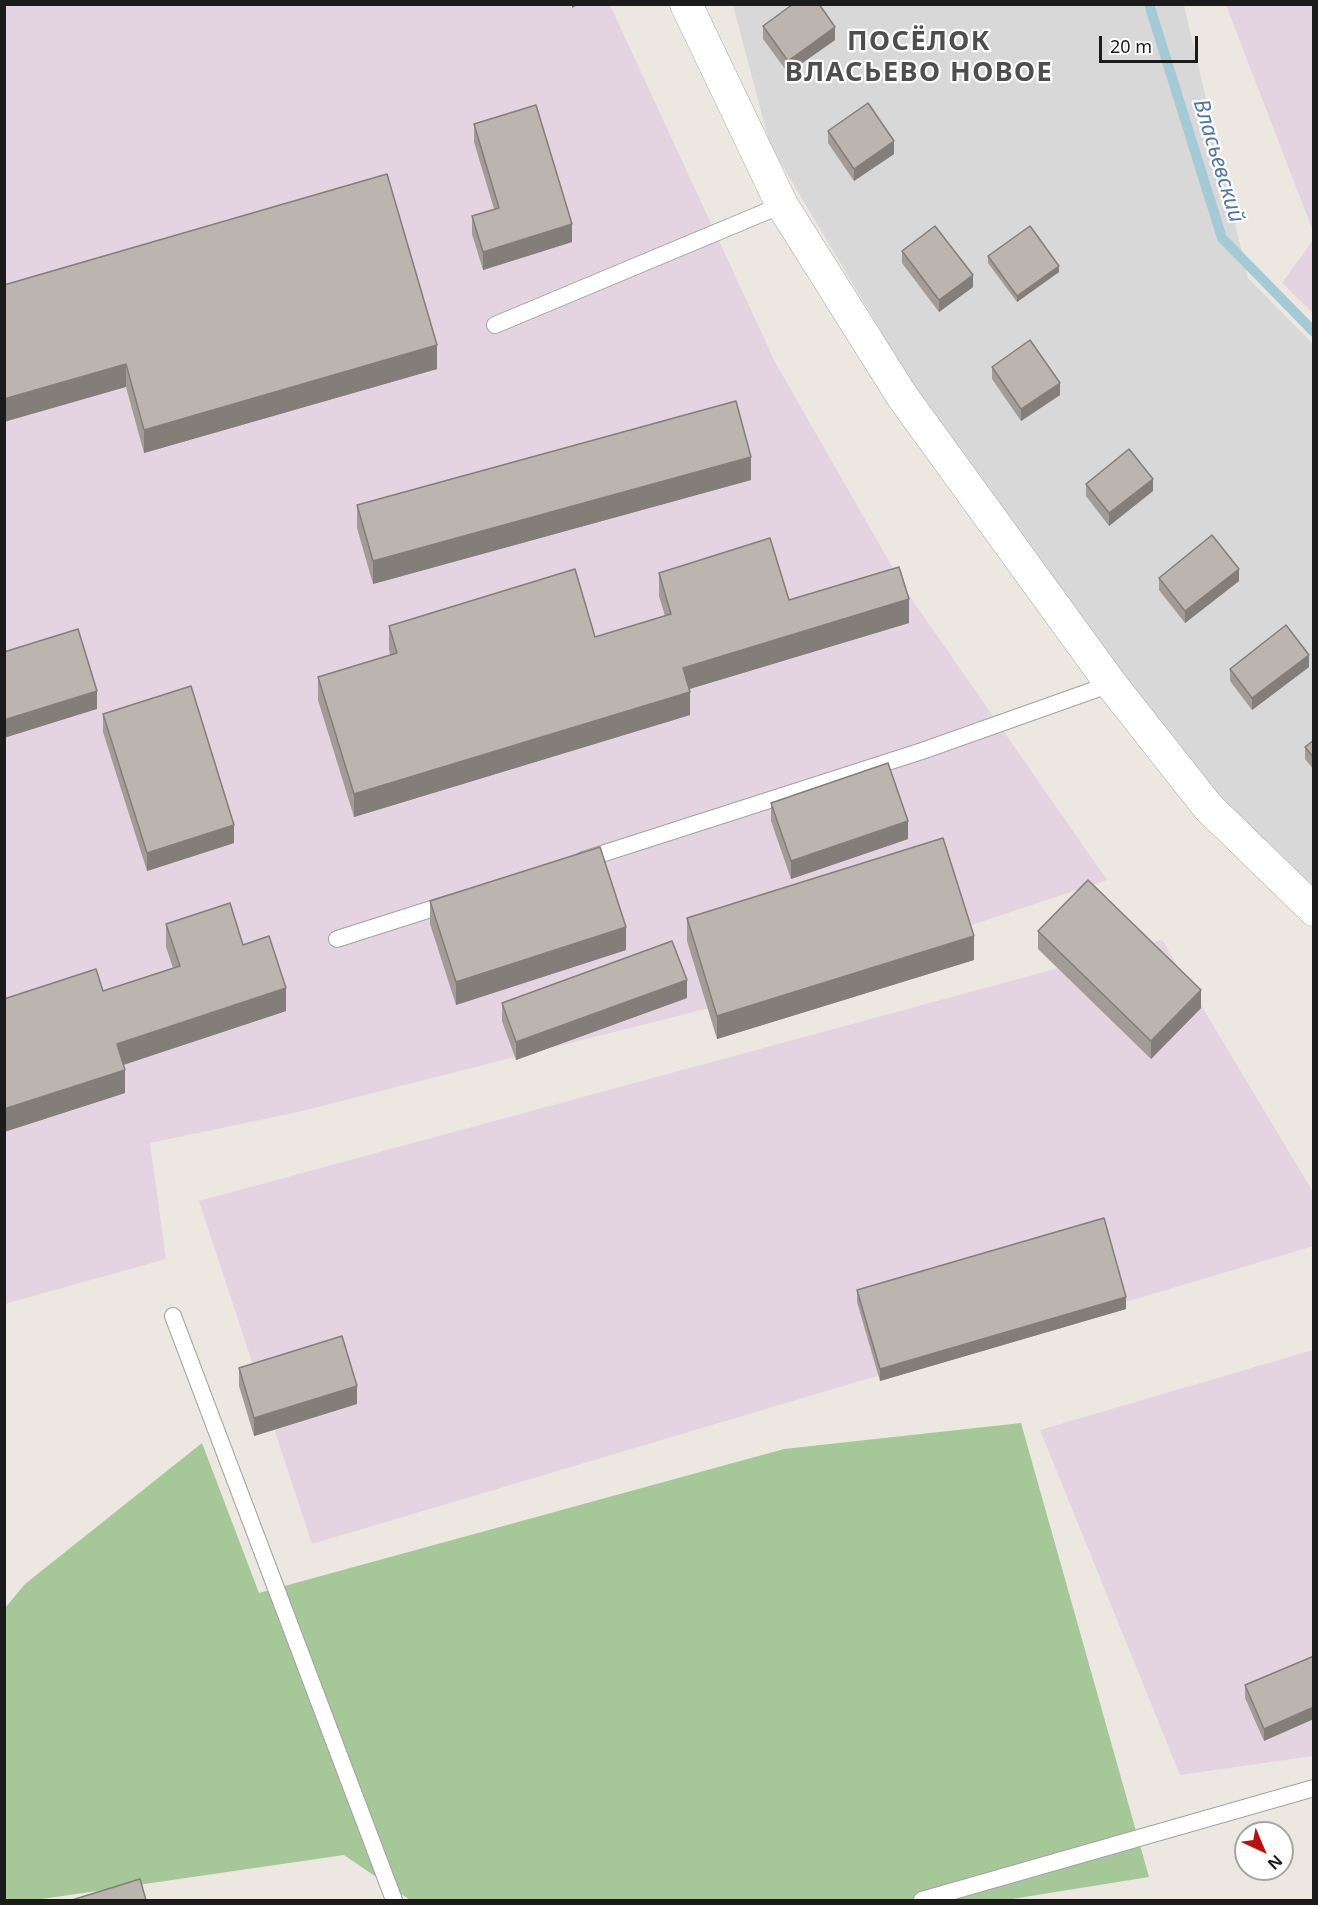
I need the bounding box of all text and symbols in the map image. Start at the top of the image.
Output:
scale bar [1102,24,1201,62]
district label: ПОСЁЛОК ВЛАСЬЕВО НОВОЕ [785,26,1053,89]
text: 20 m [1110,34,1152,58]
water label: Власьевский [1187,96,1249,226]
north arrow [1234,1821,1294,1881]
text: N [1263,1850,1287,1875]

